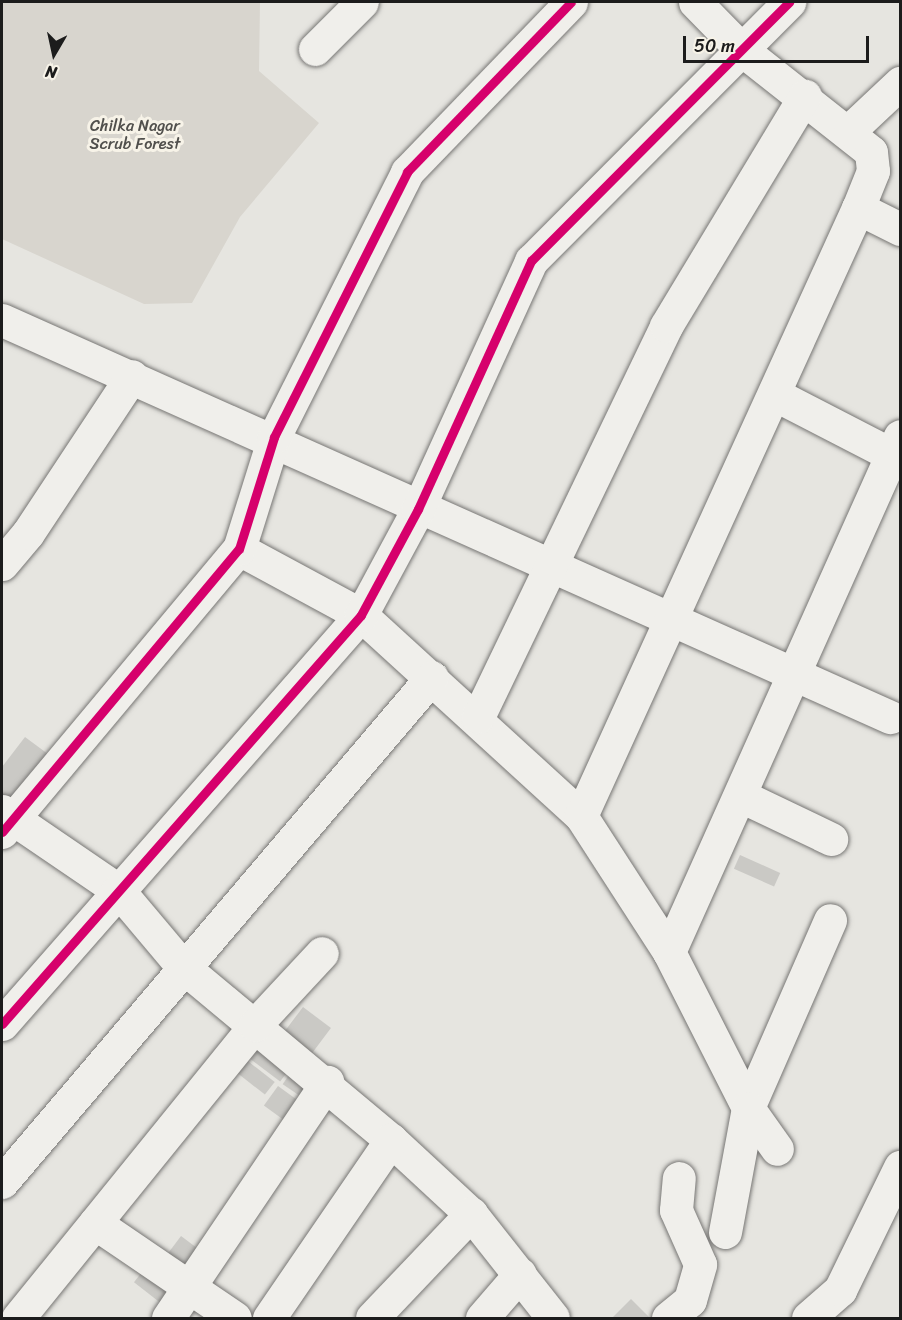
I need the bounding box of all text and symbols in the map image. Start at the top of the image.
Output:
north arrow [24,24,84,84]
scale bar [686,24,872,62]
text: 50 m [694,30,735,62]
text: N [43,57,59,87]
park label: Chilka Nagar Scrub Forest [89,116,181,154]

